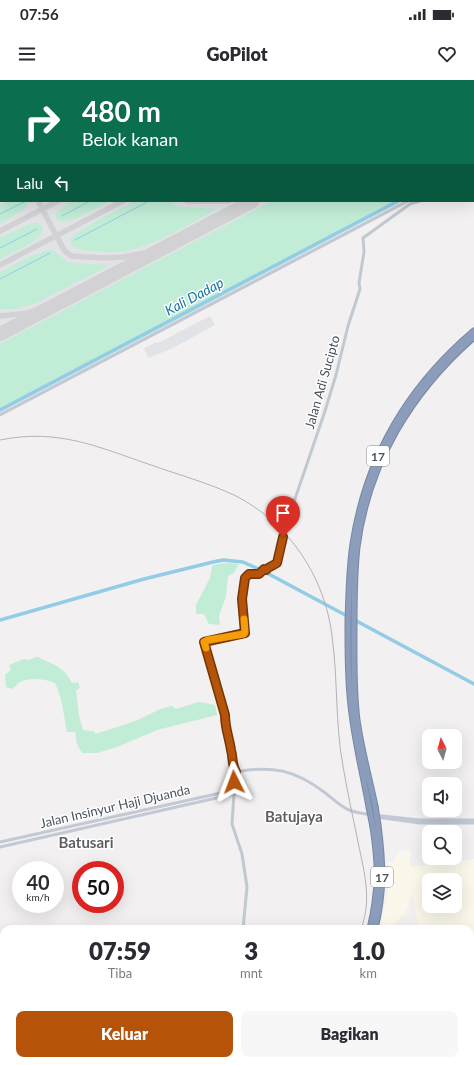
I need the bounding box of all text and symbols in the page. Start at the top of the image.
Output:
text: 07:56 [20,5,59,23]
icon: menu [16,43,38,65]
text: GoPilot [206,43,268,65]
icon: heart [436,43,458,65]
text: 480 m [82,94,161,128]
icon: right [16,96,68,148]
text: Belok kanan [82,128,178,150]
icon: left [51,172,73,194]
text: Lalu [16,174,43,192]
water label: Kali Dadap [162,273,226,319]
street label: Jalan Adi Sucipto [301,333,343,431]
road number: 17 [367,446,389,466]
pin [266,496,300,537]
icon: arrive [272,502,294,524]
north arrow [422,729,462,769]
map controls [422,729,462,913]
position arrow [213,761,255,803]
button: sound [422,777,462,817]
street label: Jalan Insinyur Haji Djuanda [38,781,192,831]
district label: Batujaya [265,807,323,825]
button: search [422,825,462,865]
district label: Batusari [59,833,114,851]
speed limit sign: 50 [72,861,124,913]
road number: 17 [371,867,393,887]
text: 40 [26,870,50,894]
button: layers [422,873,462,913]
text: km/h [26,891,50,903]
text: 07:59 [89,936,151,965]
text: 3 [244,936,258,965]
text: 1.0 [351,936,385,965]
text: Tiba [108,965,132,981]
text: mnt [240,965,262,981]
text: km [360,965,377,981]
button: Keluar [16,1011,233,1057]
button: Bagikan [241,1011,458,1057]

